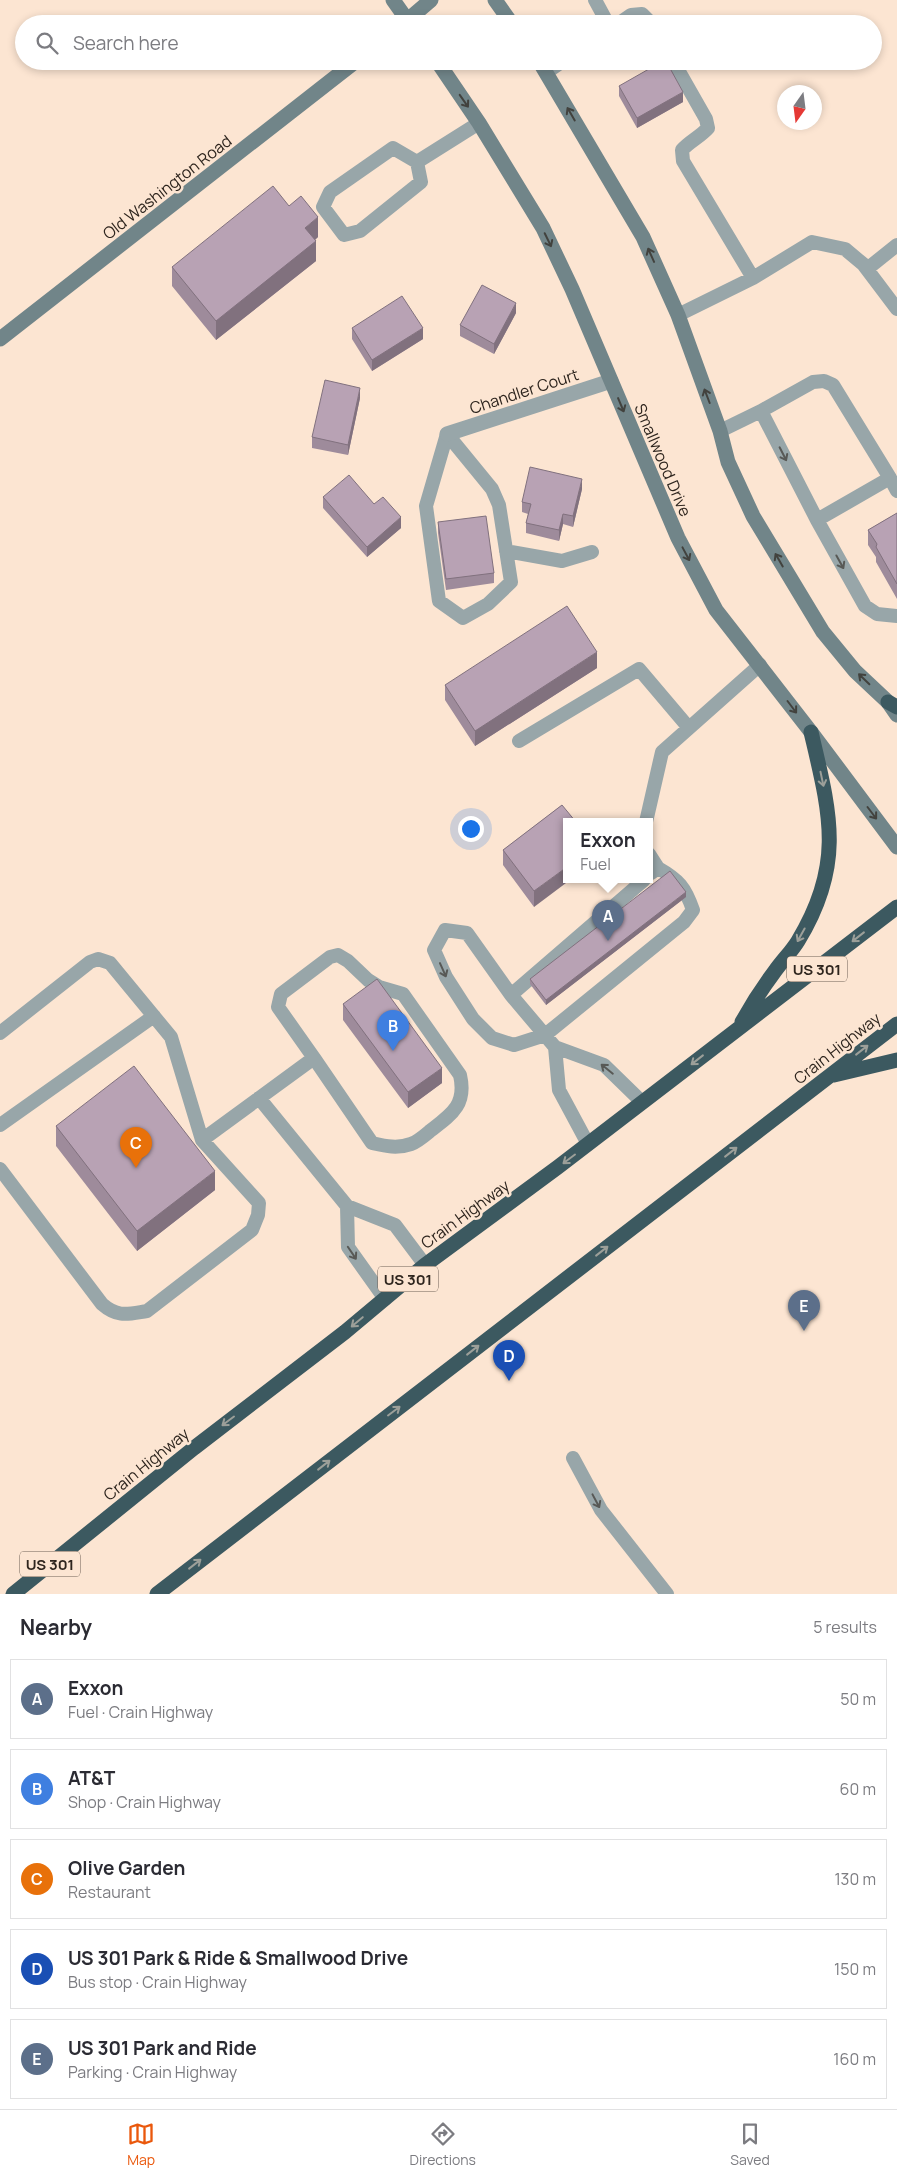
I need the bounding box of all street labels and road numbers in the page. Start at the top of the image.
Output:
street label: Old Washington Road [98,130,236,244]
street label: Chandler Court [467,363,581,419]
street label: Smallwood Drive [629,400,697,520]
road number: US 301 [787,956,847,982]
street label: Crain Highway [789,1007,885,1089]
street label: Crain Highway [416,1174,514,1254]
road number: US 301 [378,1266,438,1292]
street label: Crain Highway [98,1422,194,1505]
road number: US 301 [20,1552,80,1576]

